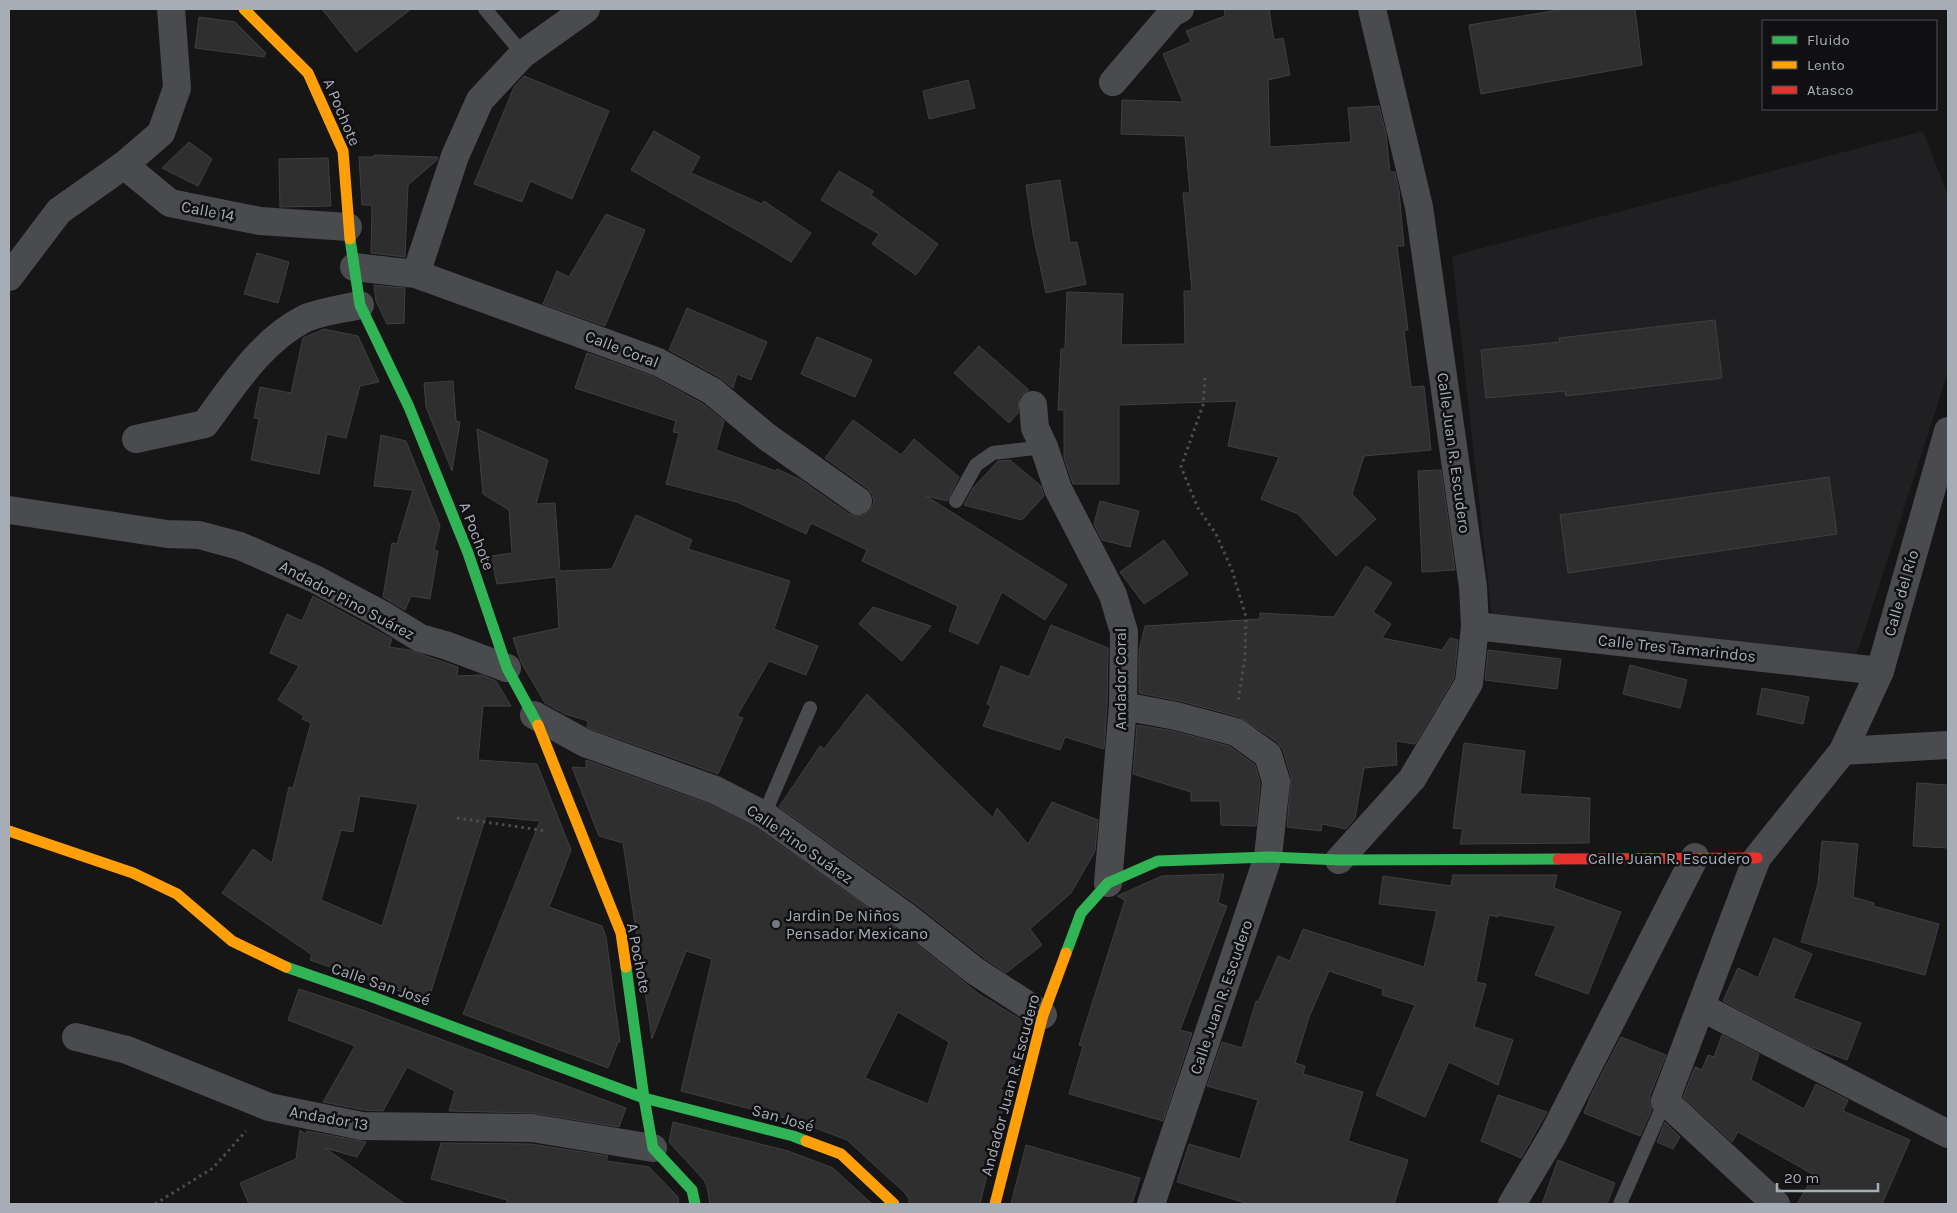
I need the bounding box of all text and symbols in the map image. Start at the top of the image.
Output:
legend [1762,20,1937,110]
text: Fluido [1807,31,1850,49]
text: Lento [1807,56,1845,74]
street label: A Pochote [319,75,365,149]
text: Atasco [1807,81,1853,99]
street label: Calle 14 [180,197,236,225]
street label: Calle Coral [583,326,661,372]
street label: Calle Juan R. Escudero [1433,371,1475,535]
street label: A Pochote [455,499,499,573]
street label: Calle del Río [1880,548,1922,638]
street label: Andador Pino Suárez [276,556,418,644]
street label: Andador Coral [1111,628,1130,730]
street label: Calle Tres Tamarindos [1597,630,1757,666]
street label: Calle Pino Suárez [743,800,857,888]
street label: Calle Juan R. Escudero [1588,849,1750,868]
place label: Jardin De Niños Pensador Mexicano [786,906,928,943]
street label: Calle Juan R. Escudero [1186,917,1256,1077]
marker: Jardin De Niños Pensador Mexicano [770,918,782,930]
street label: A Pochote [623,921,655,995]
street label: Calle San José [329,958,433,1010]
street label: Andador Juan R. Escudero [977,992,1043,1178]
street label: San José [750,1100,816,1136]
street label: Andador 13 [288,1102,370,1134]
scale bar [1777,1160,1878,1192]
text: 20 m [1784,1169,1819,1187]

